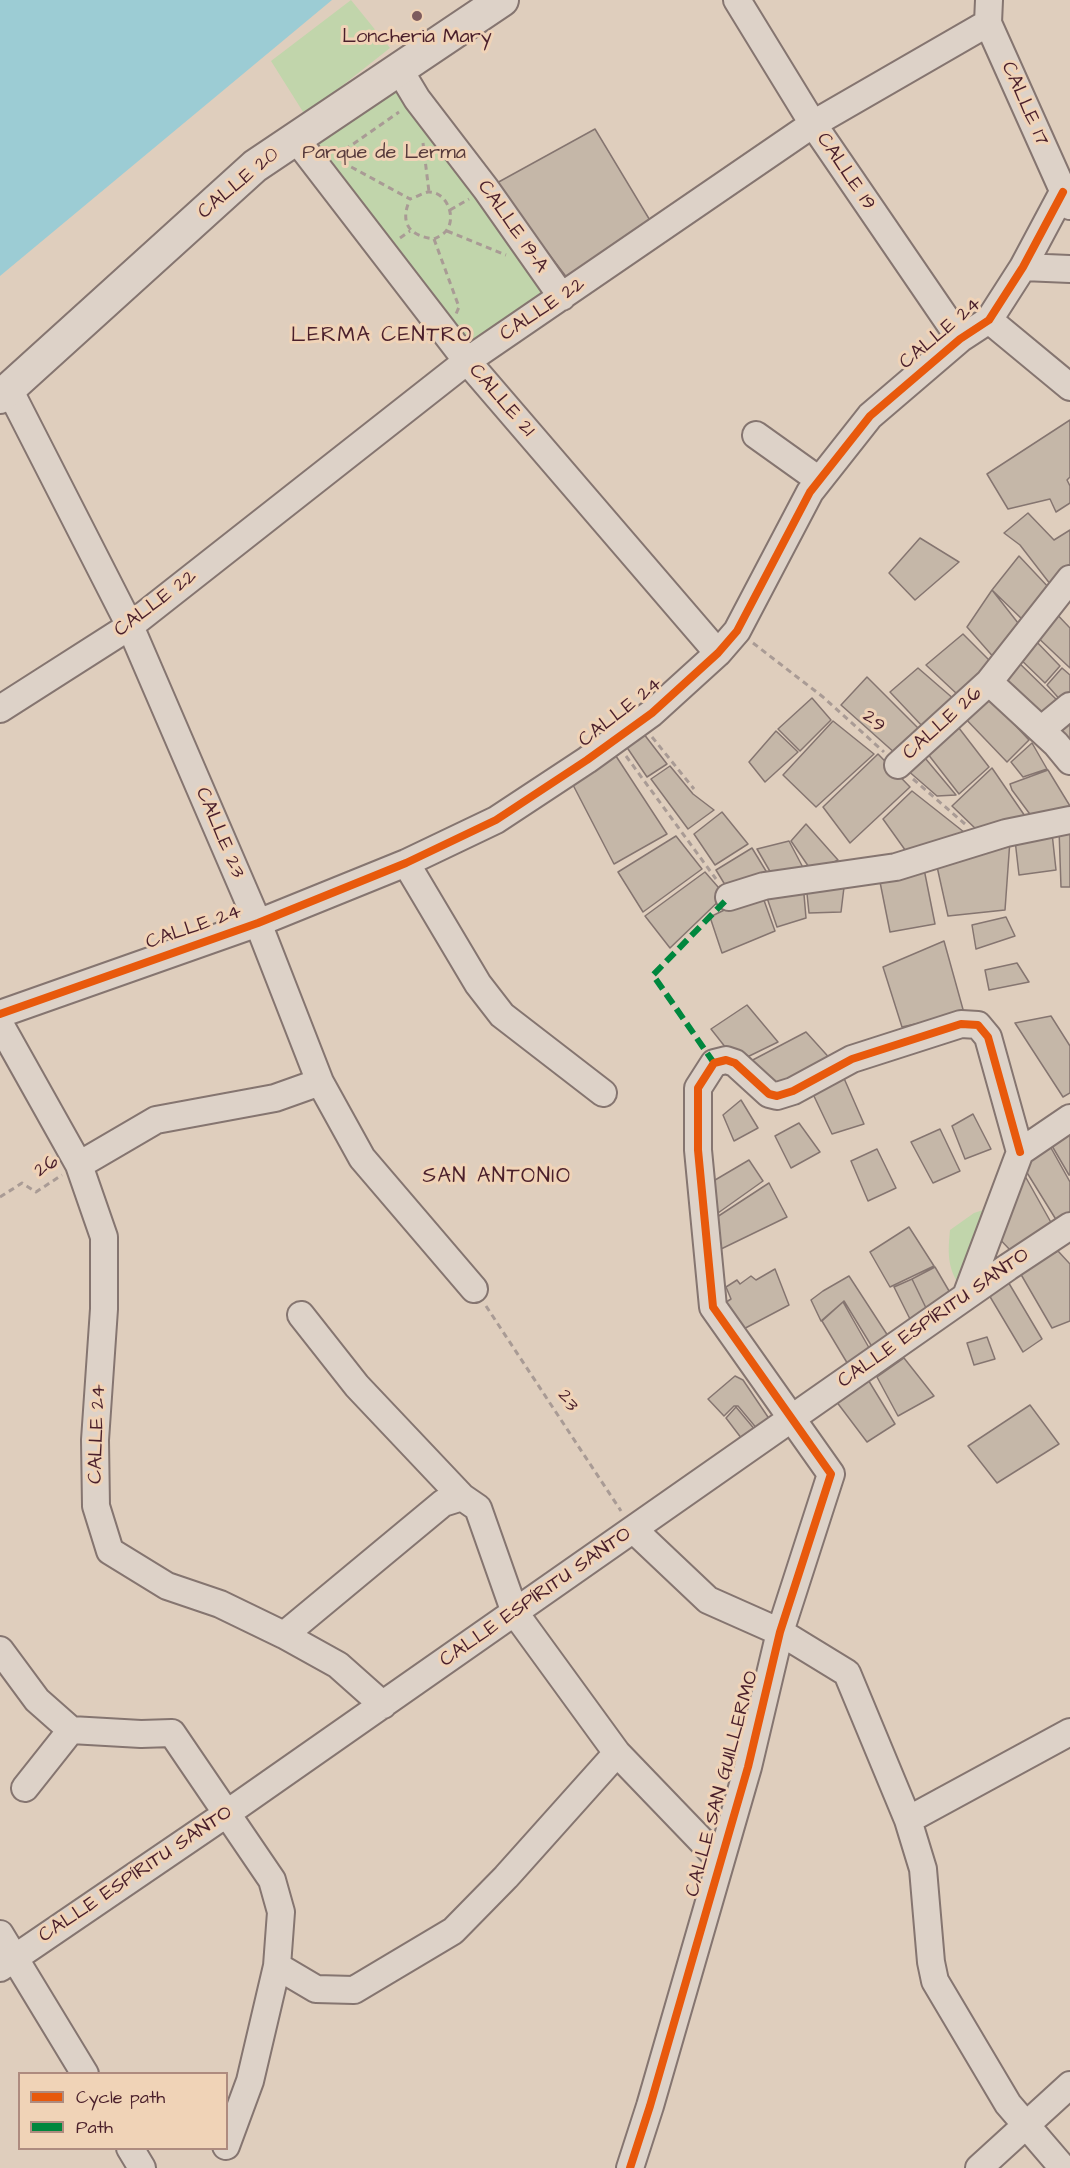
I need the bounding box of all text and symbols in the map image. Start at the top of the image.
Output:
marker: Loncheria Mary [410,9,424,23]
place label: Loncheria Mary [342,26,492,50]
street label: CALLE 17 [995,58,1053,150]
street label: CALLE 19 [810,129,880,215]
park label: Parque de Lerma [302,142,466,166]
street label: CALLE 20 [194,143,284,225]
street label: CALLE 19-A [471,176,553,278]
street label: CALLE 22 [496,273,590,347]
street label: CALLE 24 [895,293,987,375]
district label: LERMA CENTRO [291,324,473,350]
street label: CALLE 21 [463,360,539,442]
street label: CALLE 22 [110,565,202,643]
street label: CALLE 24 [574,673,668,753]
street label: CALLE 26 [898,682,988,766]
street label: 29 [856,705,890,739]
street label: CALLE 23 [189,784,249,882]
street label: CALLE 24 [143,900,245,956]
street label: 26 [30,1150,64,1184]
district label: SAN ANTONIO [422,1165,572,1191]
street label: CALLE ESPÍRITU SANTO [834,1244,1034,1394]
street label: CALLE 24 [84,1384,112,1484]
street label: 23 [551,1385,583,1417]
street label: CALLE ESPÍRITU SANTO [436,1523,636,1673]
street label: CALLE SAN GUILLERMO [681,1669,765,1899]
street label: CALLE ESPÍRITU SANTO [35,1801,237,1949]
legend [18,2072,228,2150]
text: Cycle path [76,2085,165,2110]
text: Path [76,2115,113,2140]

